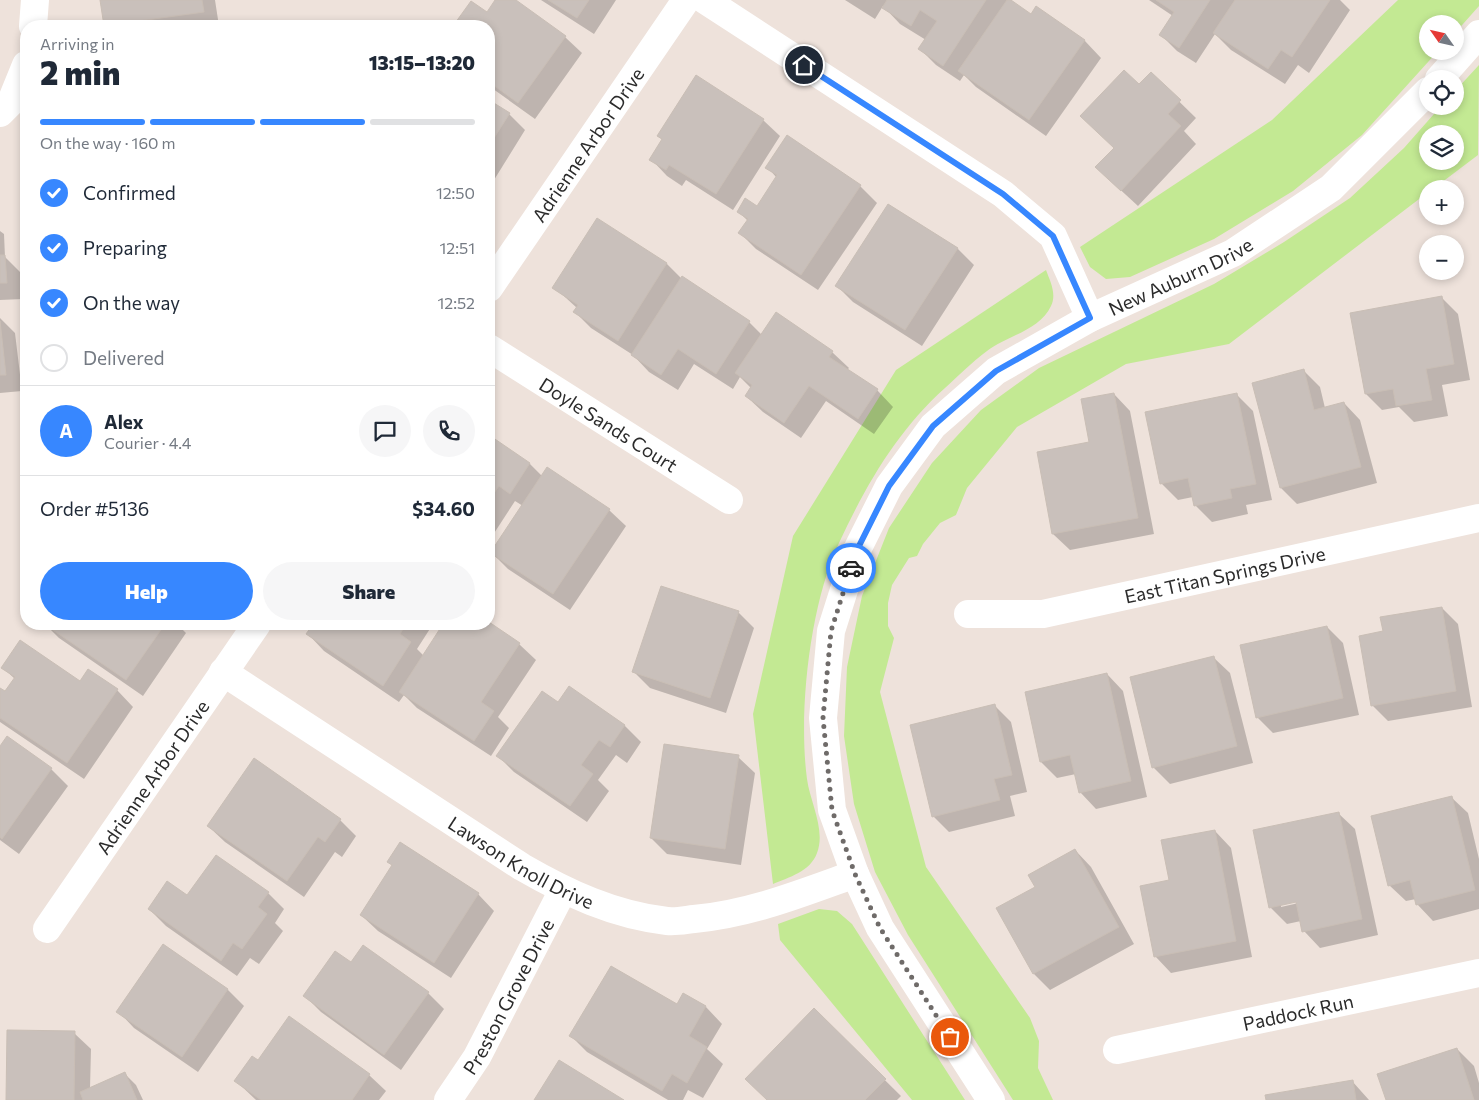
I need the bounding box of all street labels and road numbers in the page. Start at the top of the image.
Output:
street label: Adrienne Arbor Drive [526,63,648,226]
street label: New Auburn Drive [1104,232,1256,320]
street label: Doyle Sands Court [536,372,682,476]
street label: East Titan Springs Drive [1122,541,1327,607]
street label: Adrienne Arbor Drive [91,695,213,858]
street label: Lawson Knoll Drive [444,811,597,913]
street label: Preston Grove Drive [457,914,558,1079]
street label: Paddock Run [1240,989,1355,1034]

